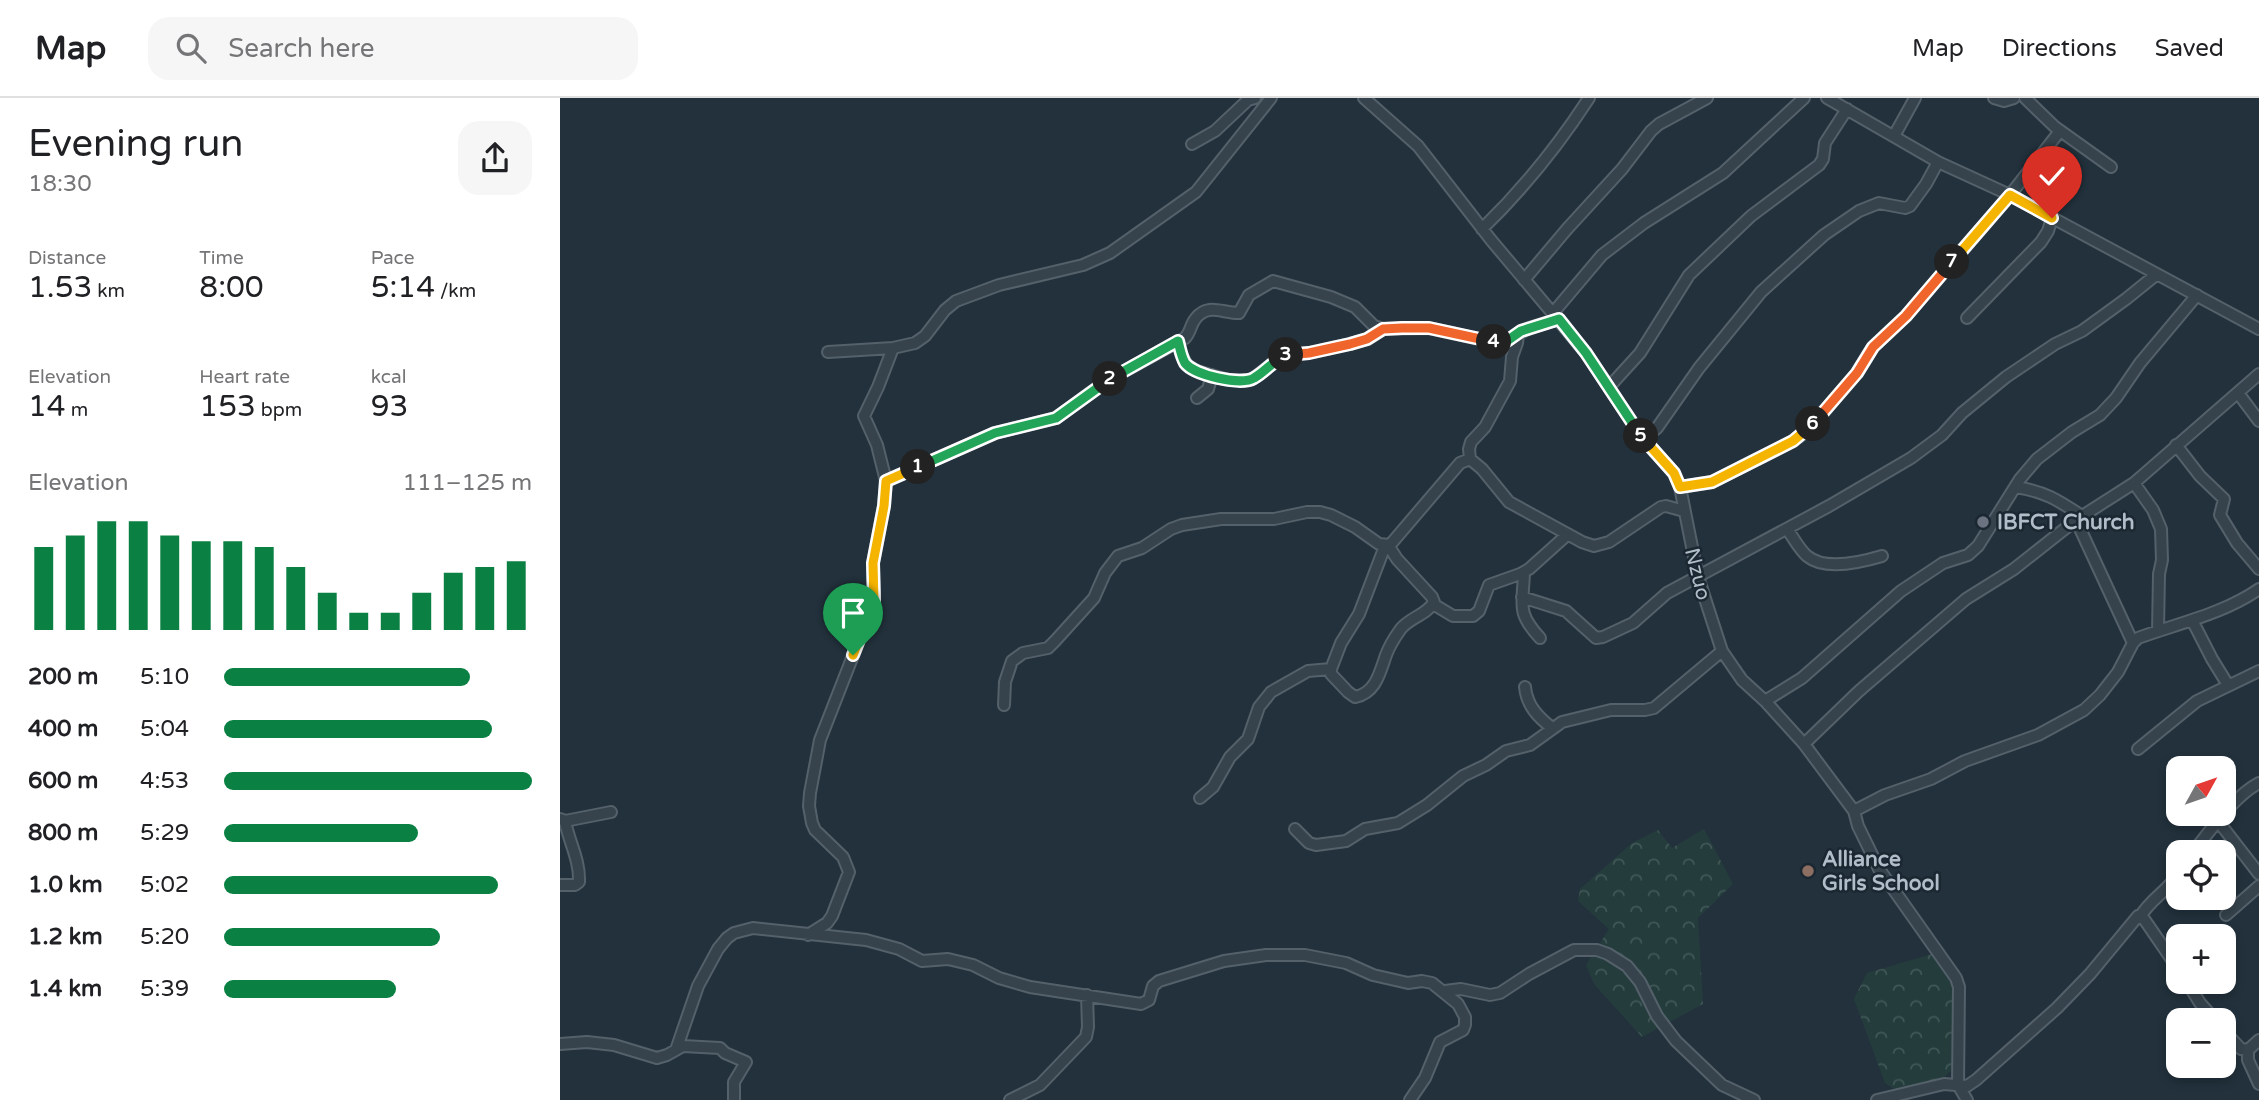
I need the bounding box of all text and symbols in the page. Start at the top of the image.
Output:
search box [148,17,638,80]
text: Map [35,29,106,68]
icon: search [172,29,210,67]
text: Search here [228,33,374,64]
text: Map [1912,34,1964,63]
text: Directions [2002,34,2117,63]
text: Saved [2155,34,2224,63]
text: Evening run [28,121,243,167]
button: share [458,121,532,195]
pin [2022,146,2082,218]
icon: check [2033,157,2071,195]
text: 18:30 [28,170,92,198]
pin: 7 [1934,244,1970,280]
text: Distance [28,247,106,269]
text: Time [199,247,244,269]
text: Pace [371,247,414,269]
text: 7 [1946,250,1957,272]
text: 1.53 [28,269,92,306]
text: 8:00 [199,269,264,306]
text: 5:14 [371,269,435,306]
text: km [92,280,125,302]
text: /km [435,280,476,302]
pin: 4 [1476,324,1511,360]
text: 4 [1488,330,1499,352]
pin: 3 [1268,338,1304,372]
text: 3 [1280,343,1291,365]
pin: 2 [1092,362,1128,396]
text: Elevation [28,366,111,388]
text: Heart rate [199,366,290,388]
text: kcal [371,366,406,388]
text: 2 [1104,367,1115,389]
text: 14 [28,388,66,425]
text: 153 [199,388,256,425]
text: 93 [371,388,408,425]
text: m [66,399,88,421]
text: bpm [256,399,302,421]
pin: 6 [1796,406,1830,442]
text: 6 [1807,412,1818,434]
pin: 5 [1624,418,1658,454]
text: 5 [1635,424,1646,446]
pin: 1 [900,450,936,484]
text: 1 [912,455,923,477]
text: Elevation [28,469,129,497]
text: 111–125 m [403,469,532,497]
place label: IBFCT Church [1997,510,2135,535]
marker: IBFCT Church [1975,514,1991,530]
street label: Nzuo [1679,545,1716,603]
pin [823,583,883,655]
icon: arrive [834,594,872,632]
text: 200 m [28,663,98,691]
text: 5:10 [140,663,189,691]
text: 400 m [28,715,98,743]
text: 5:04 [140,715,189,743]
north arrow [2166,756,2236,826]
map controls [2166,756,2236,1078]
text: 600 m [28,767,98,795]
text: 4:53 [140,767,189,795]
text: 800 m [28,819,98,847]
text: 5:29 [140,819,189,847]
button: locate [2166,840,2236,910]
place label: Alliance Girls School [1822,847,1940,896]
marker: Alliance Girls School [1800,863,1816,879]
text: 1.0 km [28,871,103,899]
text: 5:02 [140,871,189,899]
text: 1.2 km [28,923,103,951]
text: 5:20 [140,923,189,951]
button: + [2166,924,2236,994]
text: 1.4 km [28,975,102,1003]
text: 5:39 [140,975,189,1003]
button: − [2166,1008,2236,1078]

